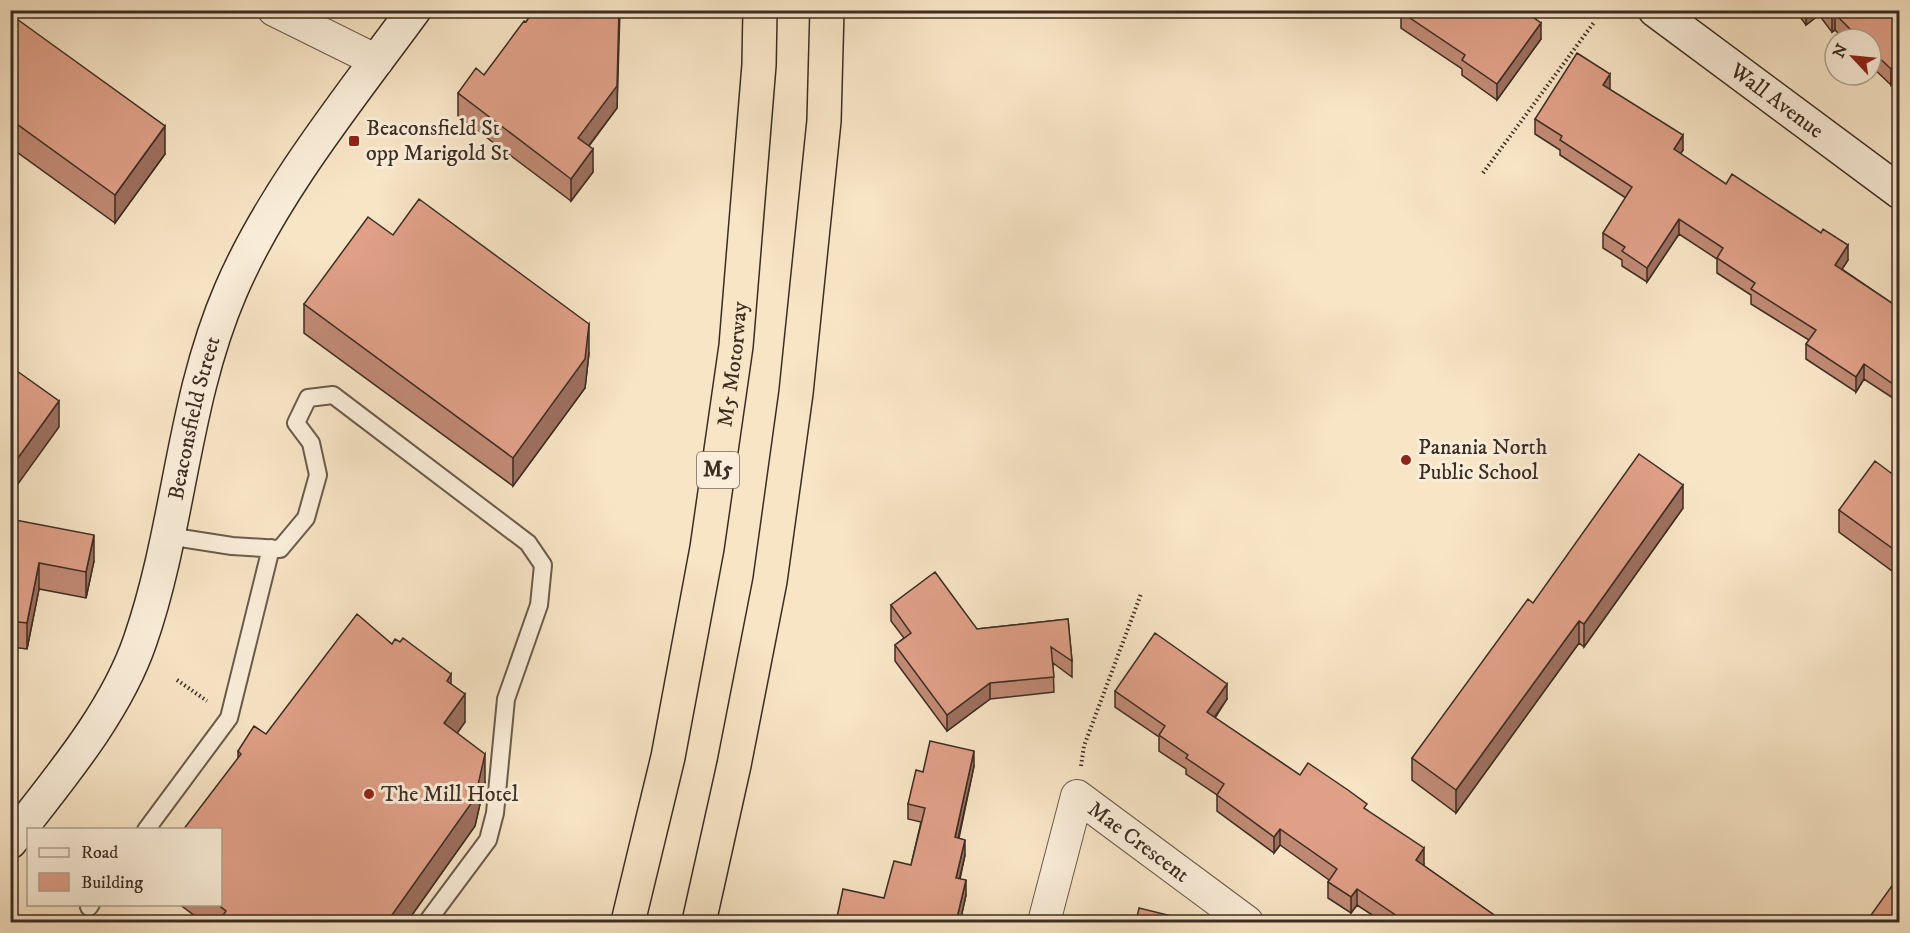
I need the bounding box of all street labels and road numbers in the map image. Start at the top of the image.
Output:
street label: Wall Avenue [1724,57,1829,144]
street label: M5 Motorway [711,300,753,429]
street label: Beaconsfield Street [162,333,226,502]
road number: M5 [697,452,739,488]
street label: Mae Crescent [1083,795,1195,888]

